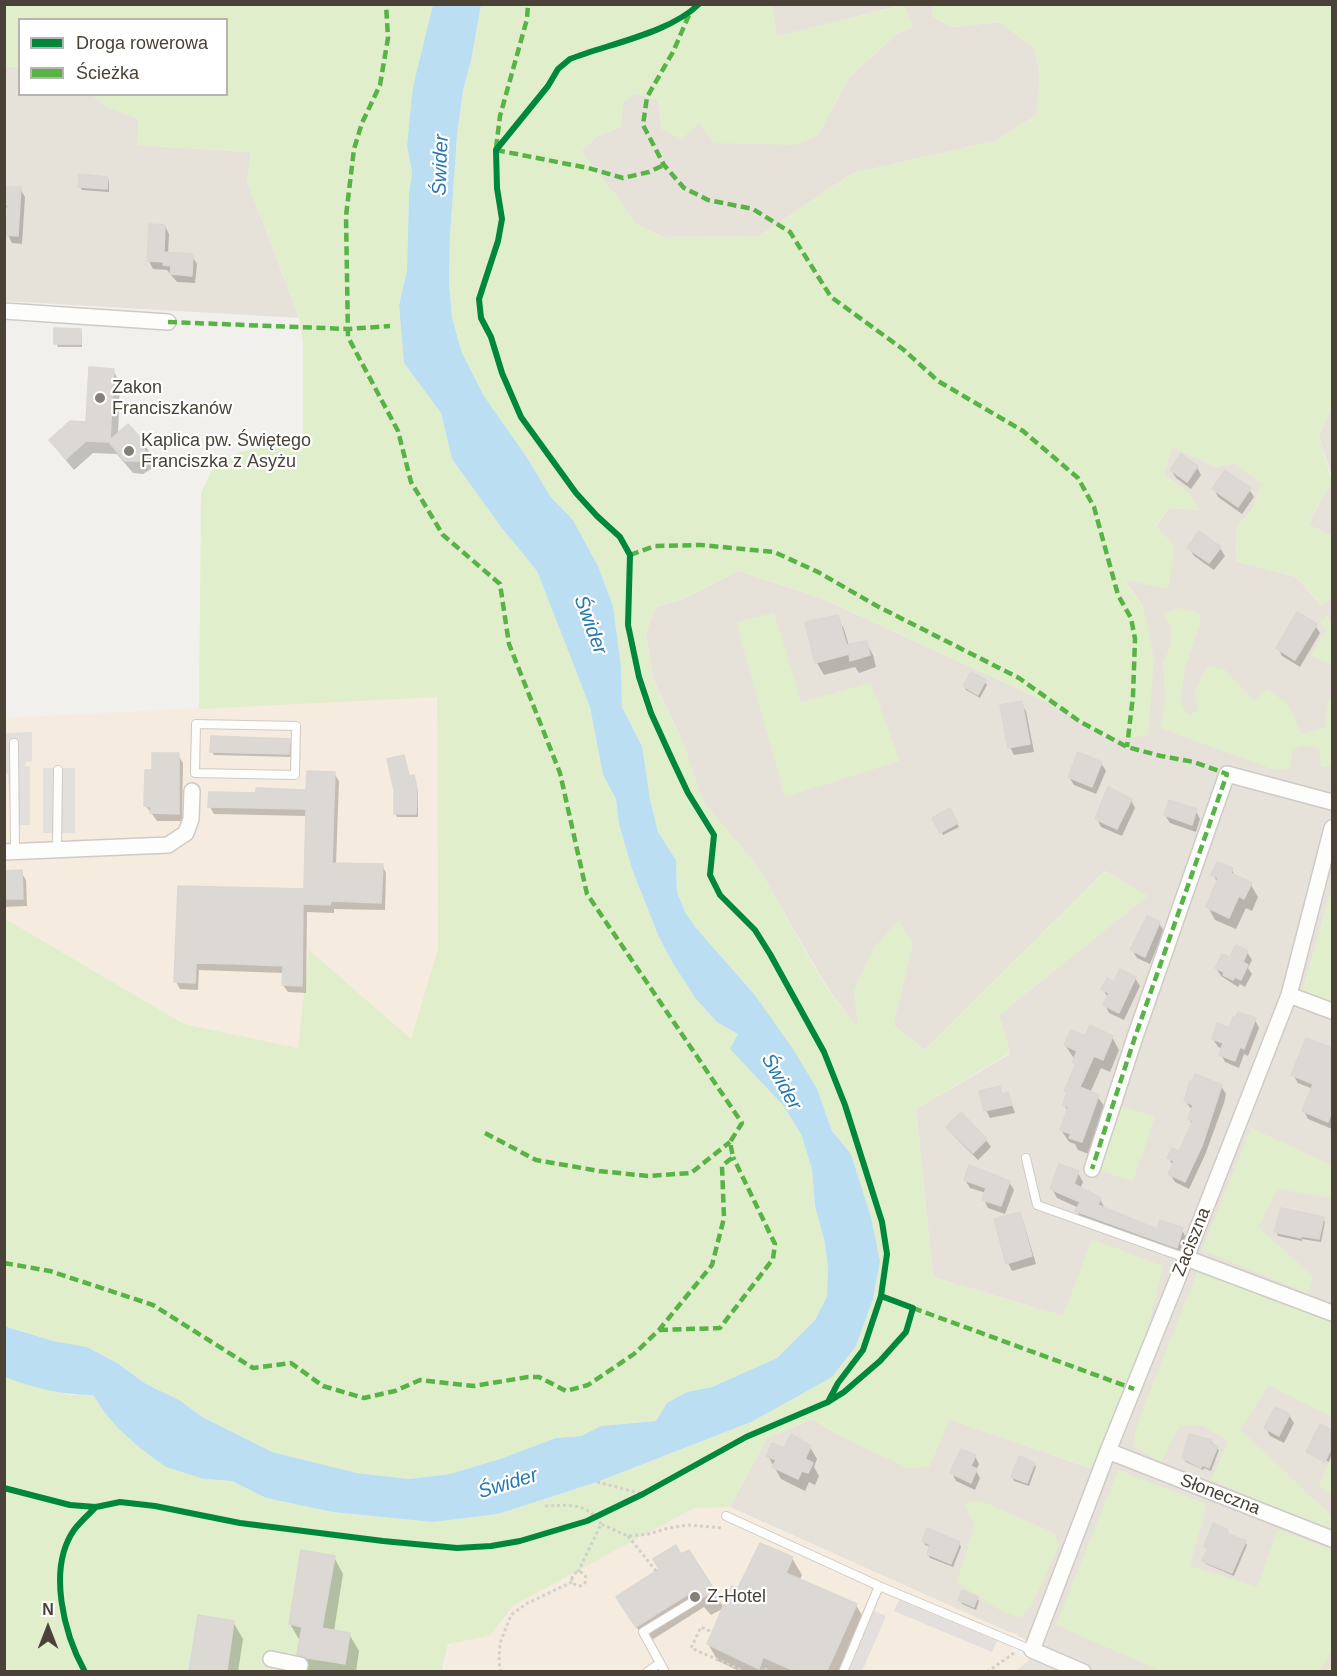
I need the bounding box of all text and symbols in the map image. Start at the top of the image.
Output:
legend [18,18,228,96]
text: Droga rowerowa [76,33,208,53]
text: Ścieżka [76,63,139,83]
water label: Świder [428,134,454,196]
place label: Zakon Franciszkanów [112,377,232,420]
marker: Zakon Franciszkanów [93,391,107,405]
place label: Kaplica pw. Świętego Franciszka z Asyżu [141,430,311,472]
marker: Kaplica pw. Świętego Franciszka z Asyżu [122,444,136,458]
water label: Świder [568,592,612,658]
water label: Świder [756,1049,806,1115]
street label: Zaciszna [1168,1205,1216,1279]
water label: Świder [475,1464,541,1504]
street label: Słoneczna [1177,1470,1263,1520]
place label: Z-Hotel [707,1586,766,1608]
marker: Z-Hotel [688,1590,702,1604]
north arrow [18,1598,78,1658]
text: N [42,1601,54,1618]

